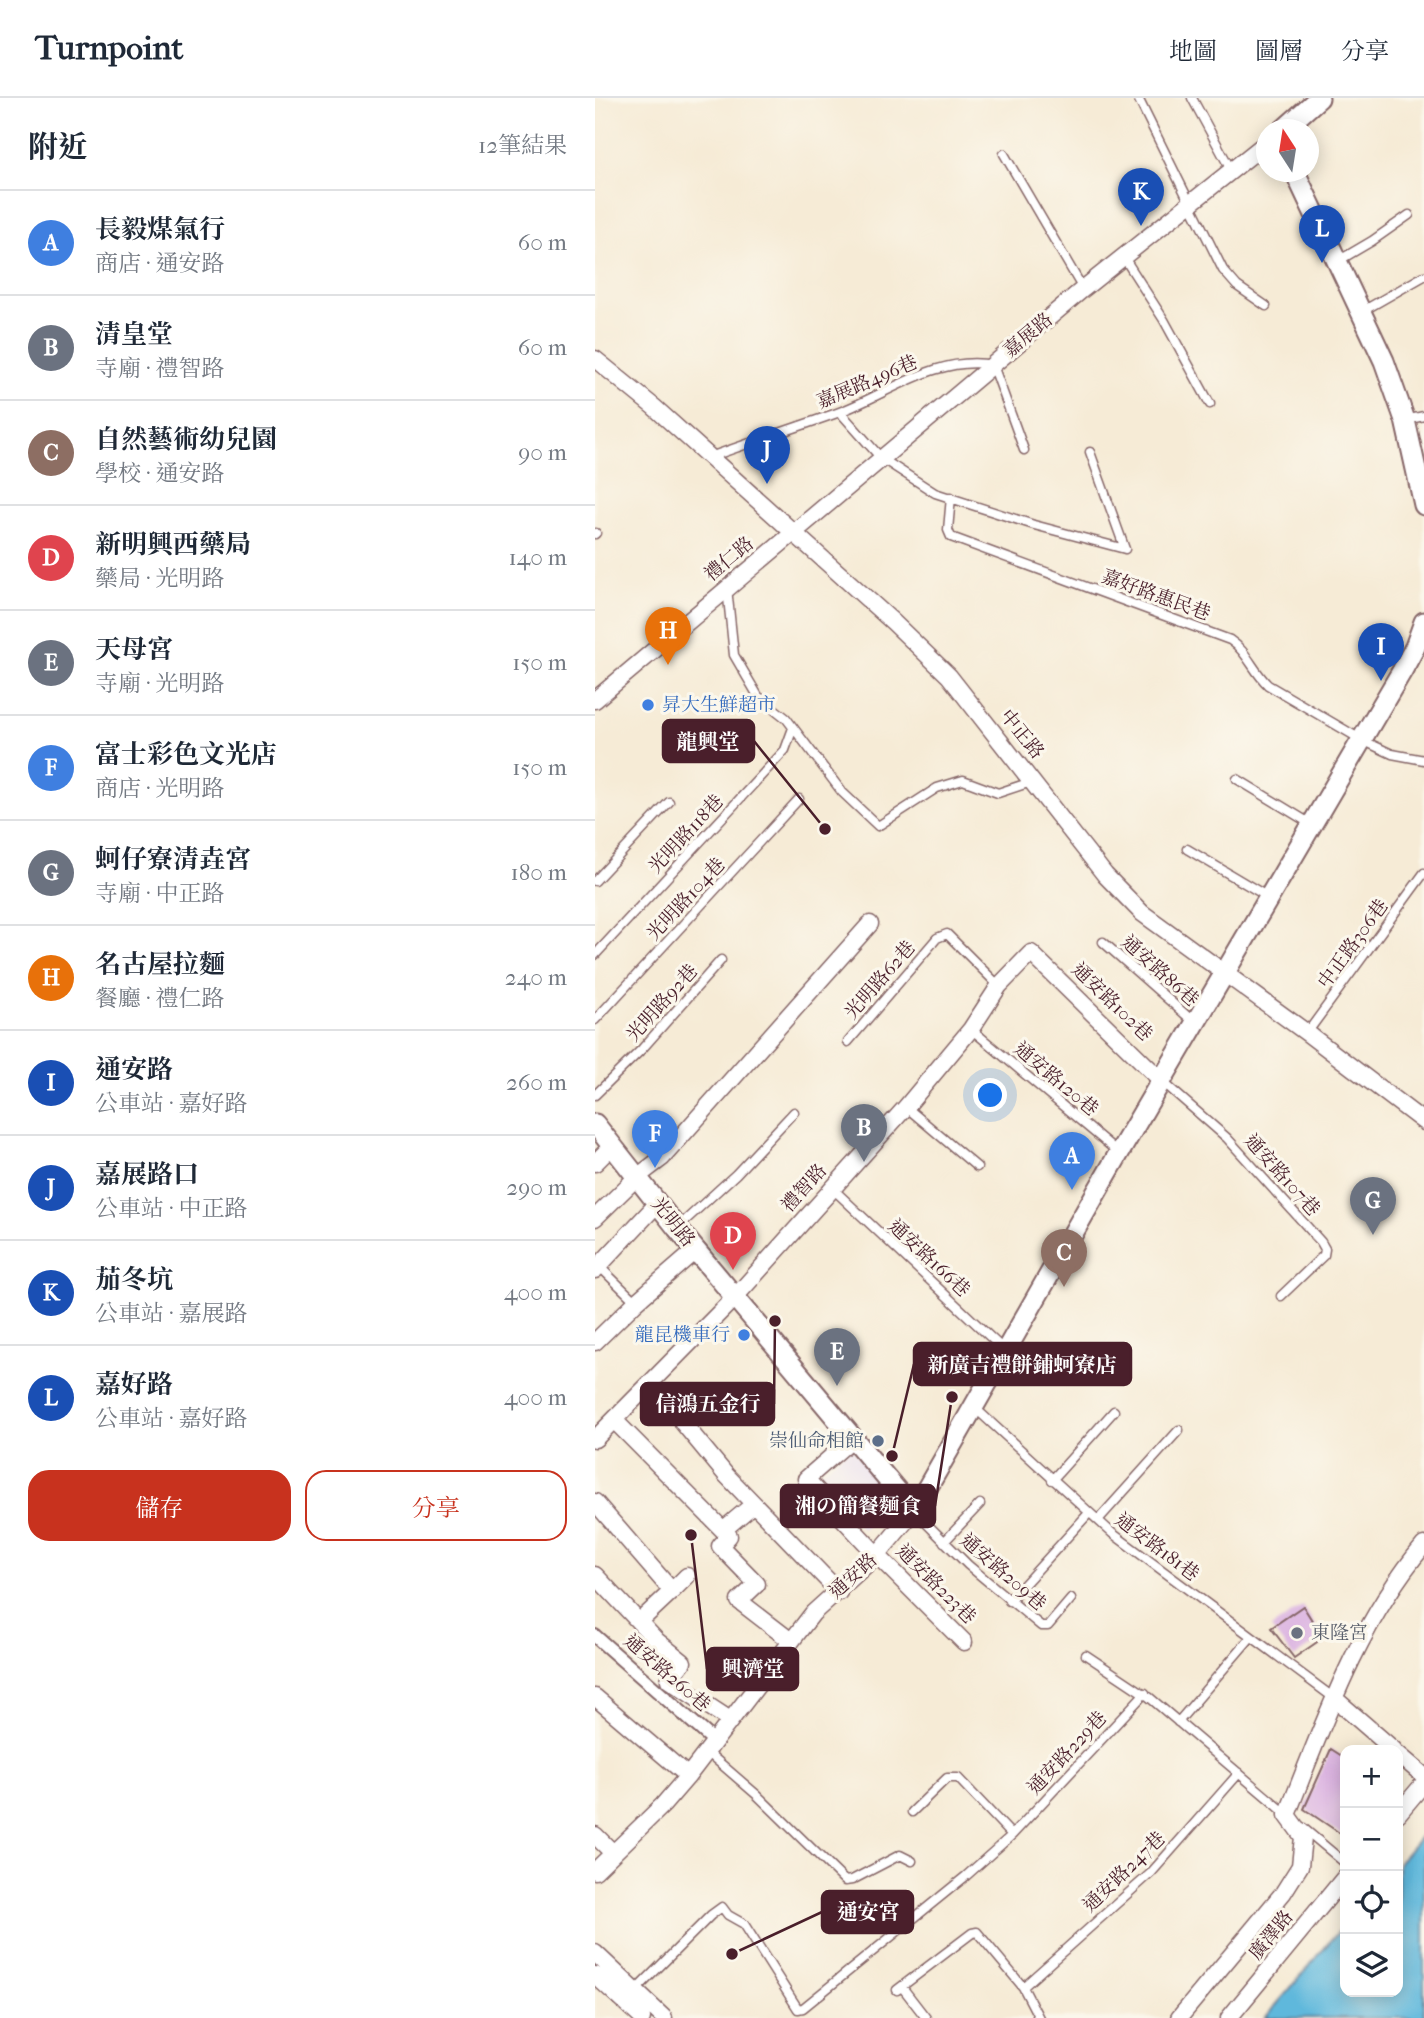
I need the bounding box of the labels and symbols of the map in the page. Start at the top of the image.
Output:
north arrow [1256,119,1319,182]
pin: K [1118,168,1164,226]
pin: L [1299,205,1345,263]
street label: 嘉展路 [999,308,1057,362]
street label: 嘉展路496巷 [813,351,921,413]
pin: J [744,426,790,484]
street label: 禮仁路 [700,532,758,586]
street label: 嘉好路惠民巷 [1099,565,1213,625]
pin: H [645,607,691,665]
pin: I [1358,623,1404,681]
place label: 昇大生鮮超市 [662,694,776,716]
marker: 昇大生鮮超市 [640,697,656,713]
street label: 中正路 [996,705,1048,763]
callout: 龍興堂 [663,720,754,762]
text: 龍興堂 [677,730,740,754]
street label: 光明路118巷 [644,790,728,878]
street label: 光明路104巷 [642,853,730,945]
street label: 中正路306巷 [1313,895,1393,993]
street label: 通安路86巷 [1117,931,1203,1011]
street label: 光明路62巷 [840,937,920,1023]
street label: 通安路102巷 [1067,958,1157,1046]
street label: 光明路92巷 [622,960,702,1046]
street label: 通安路120巷 [1009,1037,1103,1121]
your location [973,1078,1007,1112]
pin: B [841,1104,887,1162]
pin: F [632,1110,678,1168]
street label: 通安路107巷 [1240,1130,1324,1220]
pin: A [1049,1132,1095,1190]
street label: 禮智路 [777,1159,831,1217]
pin: G [1350,1177,1396,1235]
street label: 光明路 [647,1193,699,1251]
pin: D [710,1212,756,1270]
street label: 通安路166巷 [884,1215,974,1301]
pin: C [1041,1229,1087,1287]
place label: 龍昆機車行 [635,1324,730,1346]
marker: 龍昆機車行 [736,1327,752,1343]
pin: E [814,1328,860,1386]
callout: 新廣吉禮餅鋪蚵寮店 [914,1343,1131,1385]
text: 新廣吉禮餅鋪蚵寮店 [928,1353,1117,1377]
callout: 信鴻五金行 [641,1383,774,1425]
text: 信鴻五金行 [656,1392,761,1416]
place label: 崇仙命相館 [769,1430,864,1452]
marker: 崇仙命相館 [870,1433,886,1449]
callout: 湘の簡餐麵食 [781,1485,935,1527]
text: 湘の簡餐麵食 [795,1494,921,1518]
street label: 通安路181巷 [1111,1508,1203,1586]
street label: 通安路209巷 [956,1529,1050,1615]
street label: 通安路223巷 [892,1540,980,1628]
street label: 通安路 [824,1549,882,1603]
place label: 東隆宮 [1311,1622,1368,1644]
marker: 東隆宮 [1289,1625,1305,1641]
street label: 通安路260巷 [620,1630,714,1716]
callout: 興濟堂 [707,1648,798,1690]
text: 興濟堂 [722,1657,785,1681]
street label: 通安路229巷 [1023,1707,1111,1799]
street label: 通安路247巷 [1078,1827,1170,1917]
callout: 通安宮 [822,1891,913,1933]
text: 通安宮 [837,1900,900,1924]
street label: 廣澤路 [1245,1906,1297,1964]

